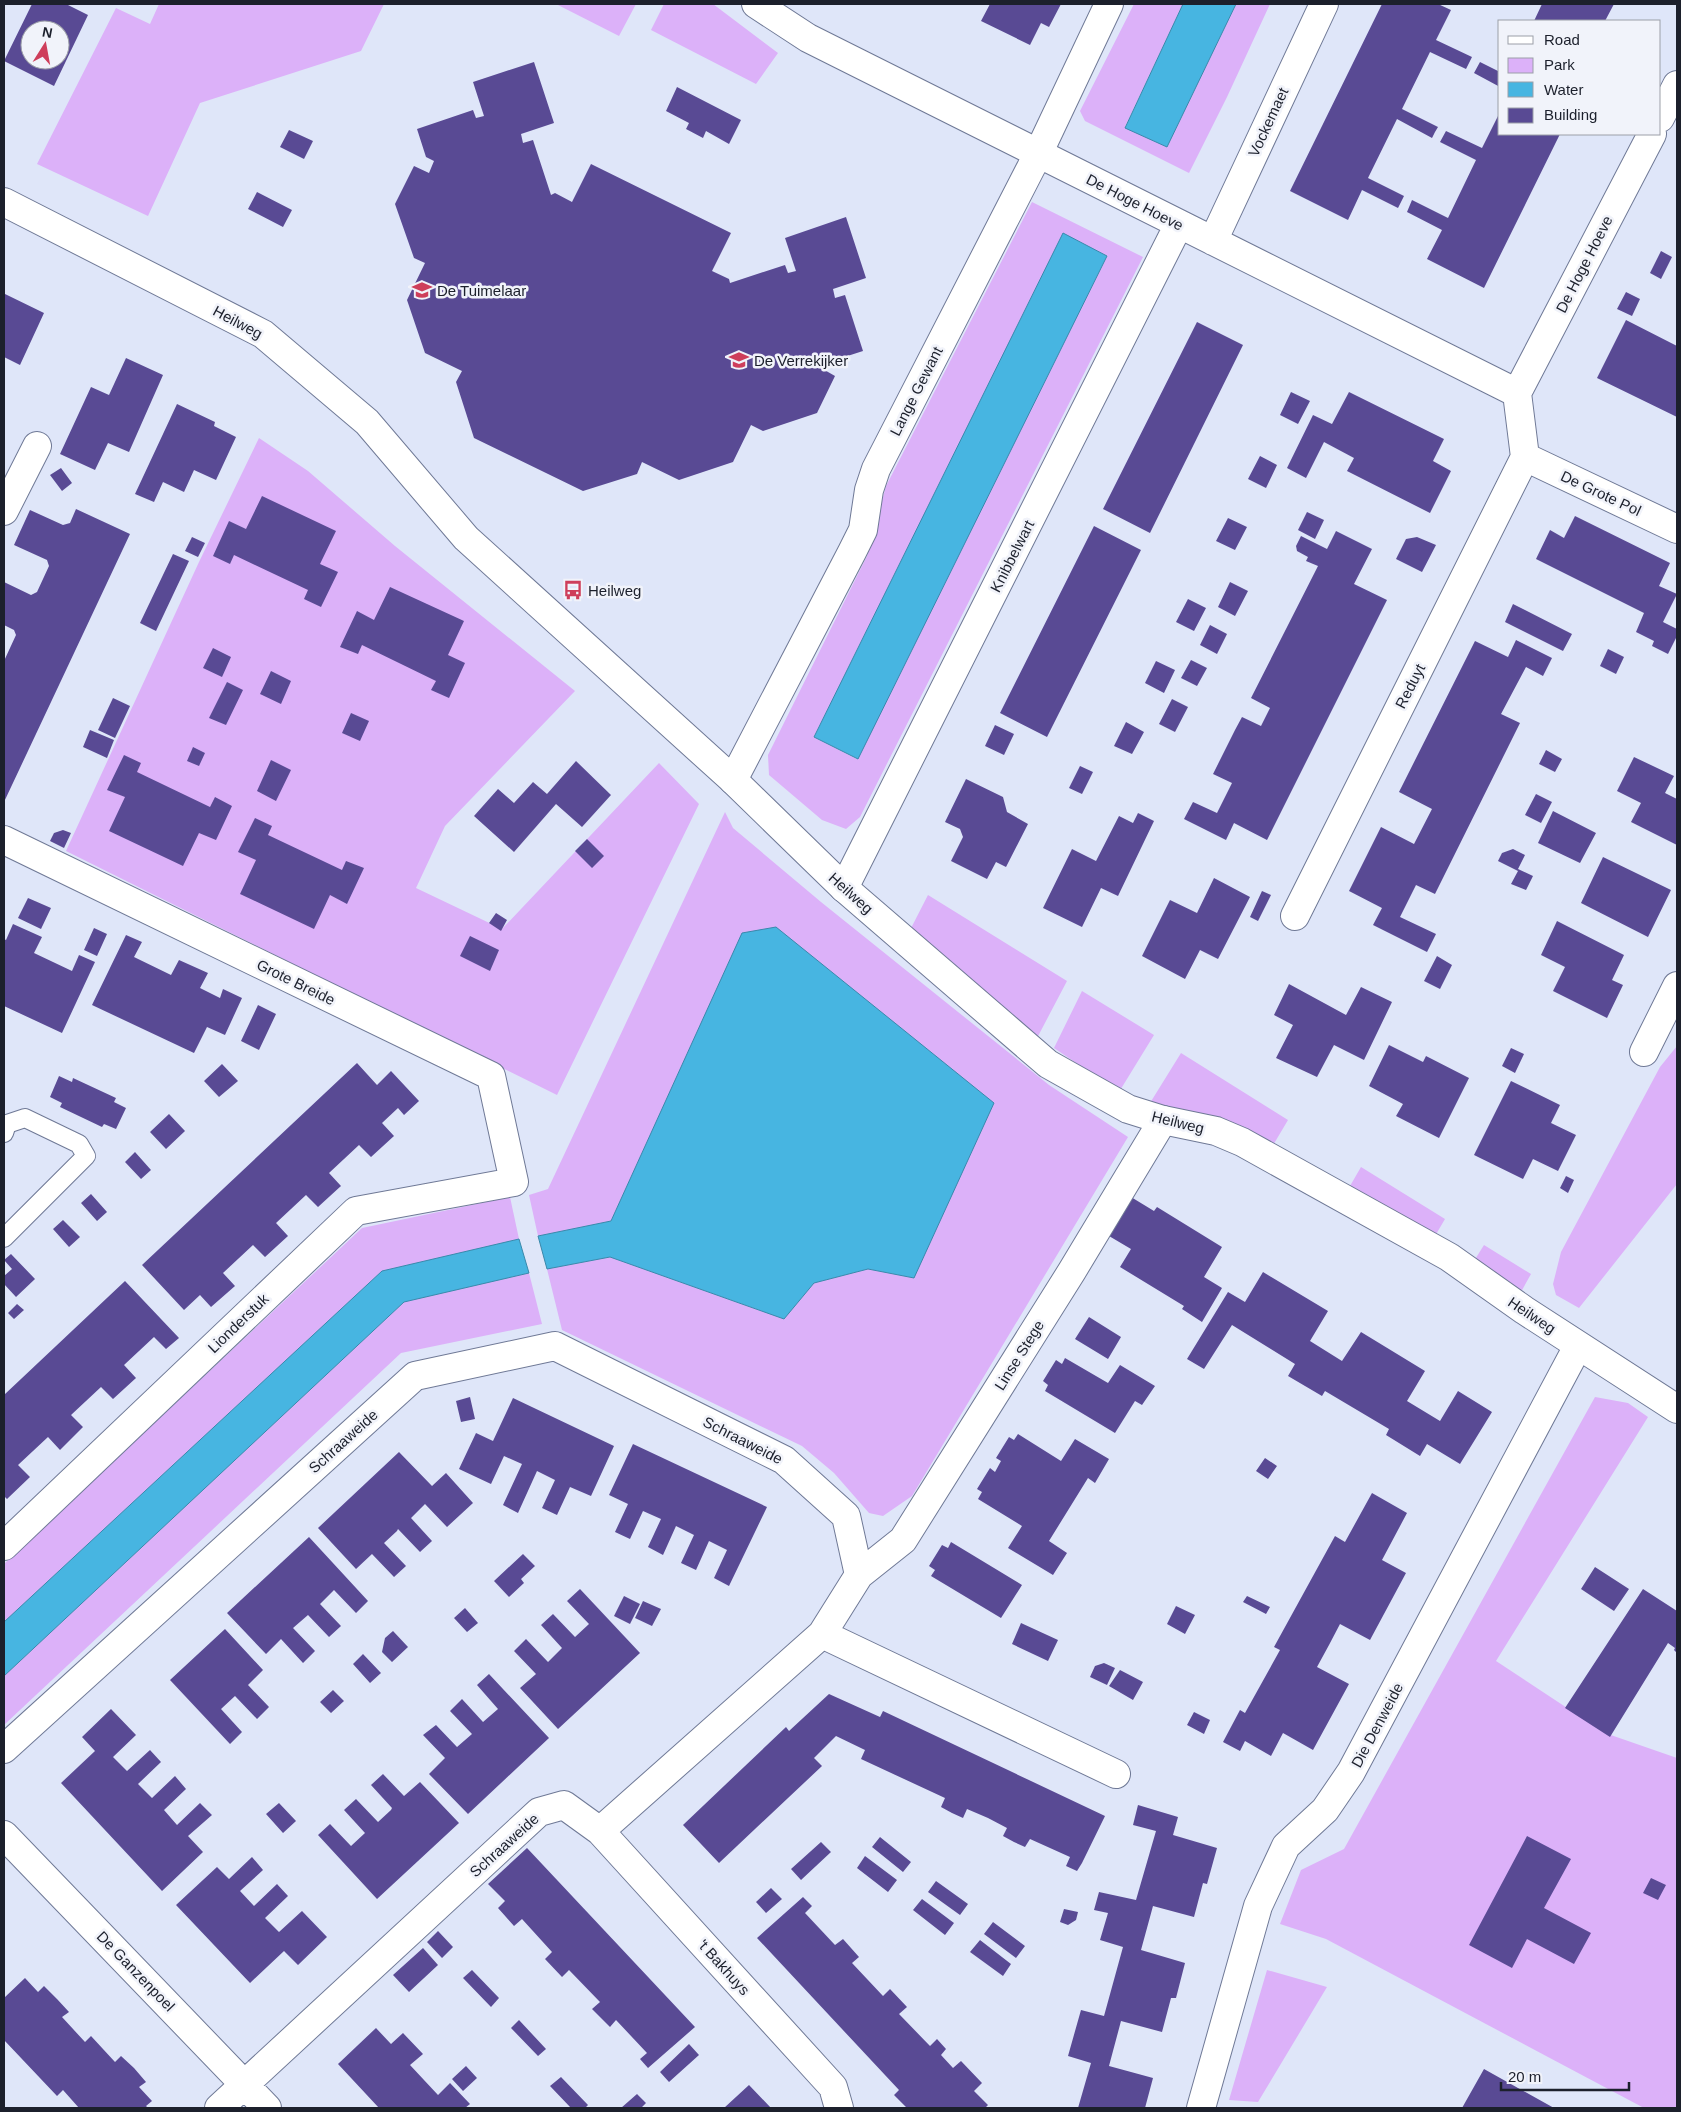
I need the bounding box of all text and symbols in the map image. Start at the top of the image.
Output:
north arrow [20,20,70,70]
legend [1498,20,1661,135]
text: N [41,23,54,41]
text: Road [1544,31,1580,48]
text: Park [1544,56,1575,73]
text: Water [1544,81,1583,98]
street label: Vockemaet [1245,84,1292,159]
text: Building [1544,106,1597,123]
street label: De Hoge Hoeve [1084,170,1186,234]
street label: De Hoge Hoeve [1552,213,1616,315]
school or university icon: De Tuimelaar [411,279,433,301]
place label: De Tuimelaar [437,282,526,299]
street label: Heilweg [210,302,266,342]
street label: Lange Gewant [886,343,946,438]
school or university icon: De Verrekijker [728,349,750,371]
place label: De Verrekijker [754,352,848,369]
street label: De Grote Pol [1558,467,1644,519]
street label: Knibbelwart [987,516,1038,595]
bus stop icon: Heilweg [562,579,584,601]
place label: Heilweg [588,582,641,599]
street label: Reduyt [1392,660,1429,711]
street label: Heilweg [825,869,877,917]
street label: Grote Breide [254,956,338,1008]
street label: Heilweg [1150,1107,1206,1137]
street label: Lionderstuk [204,1290,272,1356]
street label: Heilweg [1505,1293,1559,1337]
street label: Linse Stege [991,1317,1047,1393]
street label: Schraaweide [305,1406,381,1476]
street label: Schraaweide [701,1413,785,1467]
street label: Die Denweide [1348,1680,1406,1770]
street label: Schraaweide [466,1810,542,1880]
street label: De Ganzenpoel [94,1928,178,2014]
street label: 't Bakhuys [695,1936,753,1998]
scale bar [1501,2060,1628,2092]
text: 20 m [1508,2068,1541,2085]

